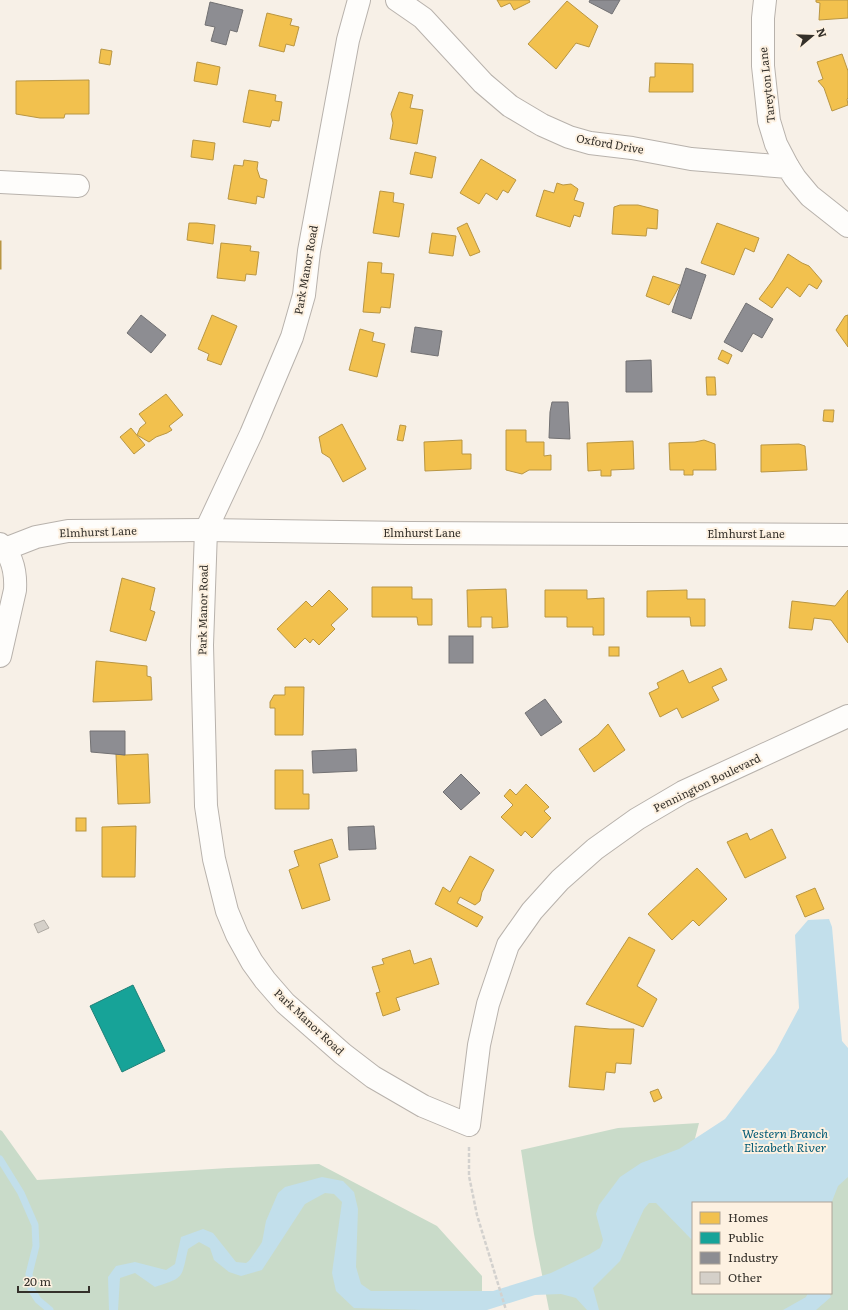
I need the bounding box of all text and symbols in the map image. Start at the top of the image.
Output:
north arrow [792,16,832,56]
text: N [813,25,831,39]
street label: Tareyton Lane [754,46,778,124]
street label: Oxford Drive [575,129,645,157]
street label: Park Manor Road [289,224,321,316]
street label: Elmhurst Lane [59,522,137,540]
street label: Elmhurst Lane [383,524,461,540]
street label: Elmhurst Lane [707,525,785,541]
street label: Park Manor Road [193,564,211,655]
street label: Pennington Boulevard [650,749,763,815]
street label: Park Manor Road [271,985,348,1058]
water label: Western Branch Elizabeth River [742,1124,828,1156]
legend [692,1202,832,1294]
text: Homes [728,1208,768,1226]
text: Public [728,1228,764,1246]
text: Industry [728,1248,778,1266]
scale bar [18,1268,89,1294]
text: Other [728,1268,762,1286]
text: 20 m [24,1272,51,1290]

